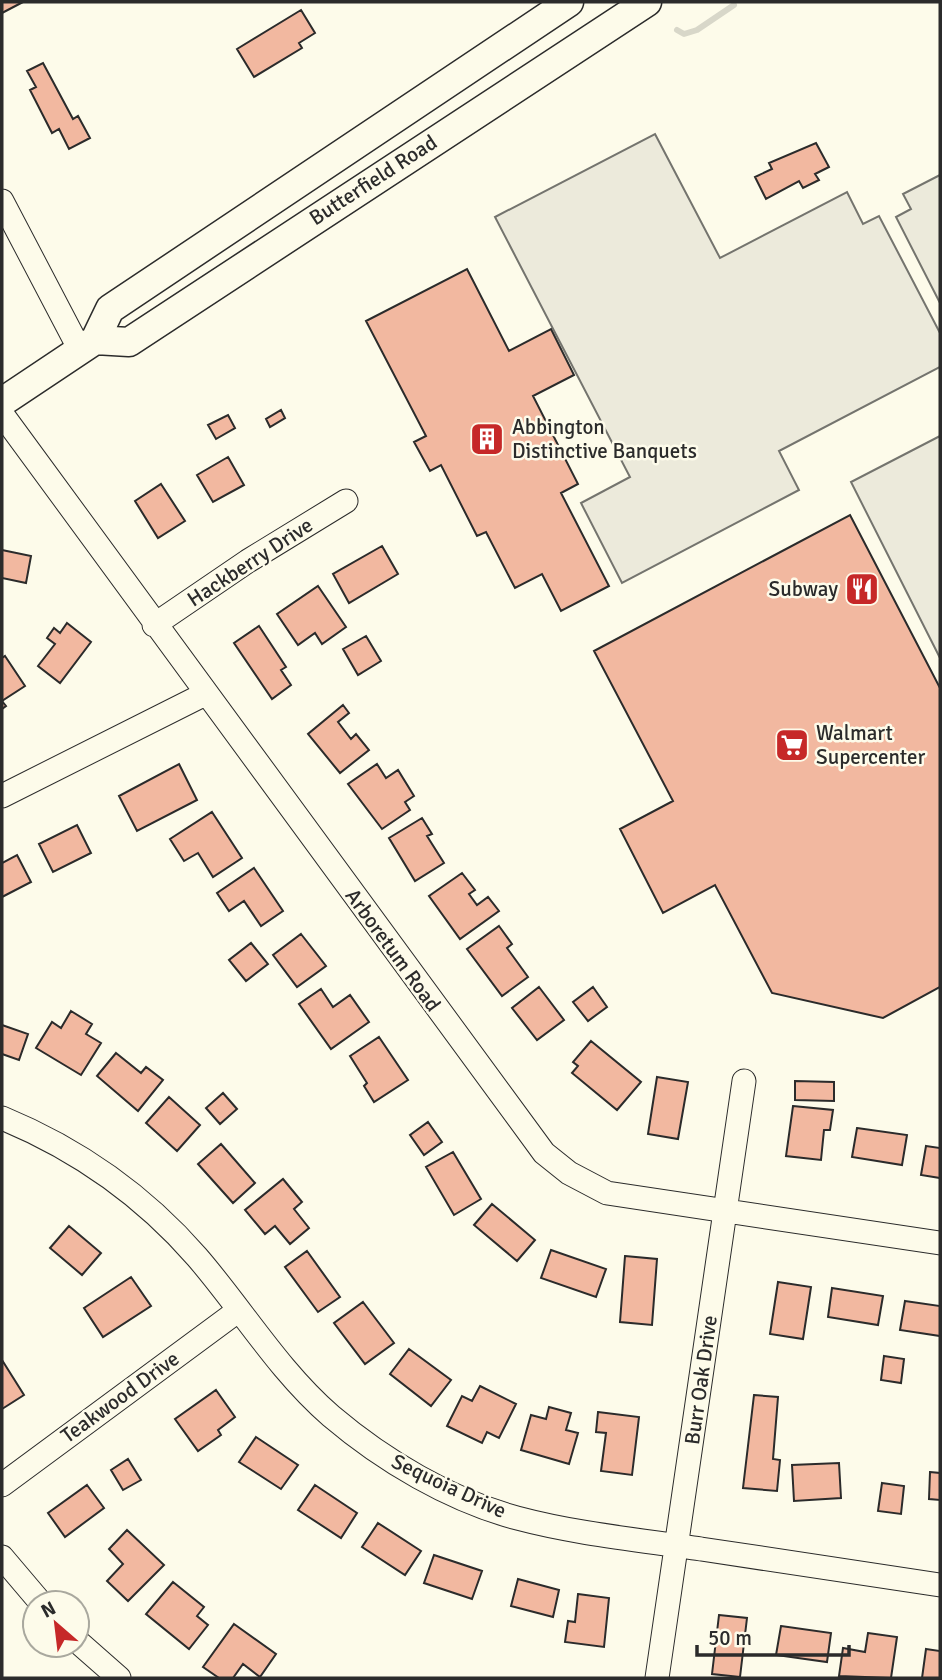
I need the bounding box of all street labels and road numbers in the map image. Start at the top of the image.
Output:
street label: Butterfield Road [304,129,442,231]
street label: Hackberry Drive [182,512,318,612]
street label: Arboretum Road [340,883,446,1017]
street label: Burr Oak Drive [679,1314,723,1446]
street label: Teakwood Drive [56,1345,184,1449]
street label: Sequoia Drive [388,1448,510,1524]

